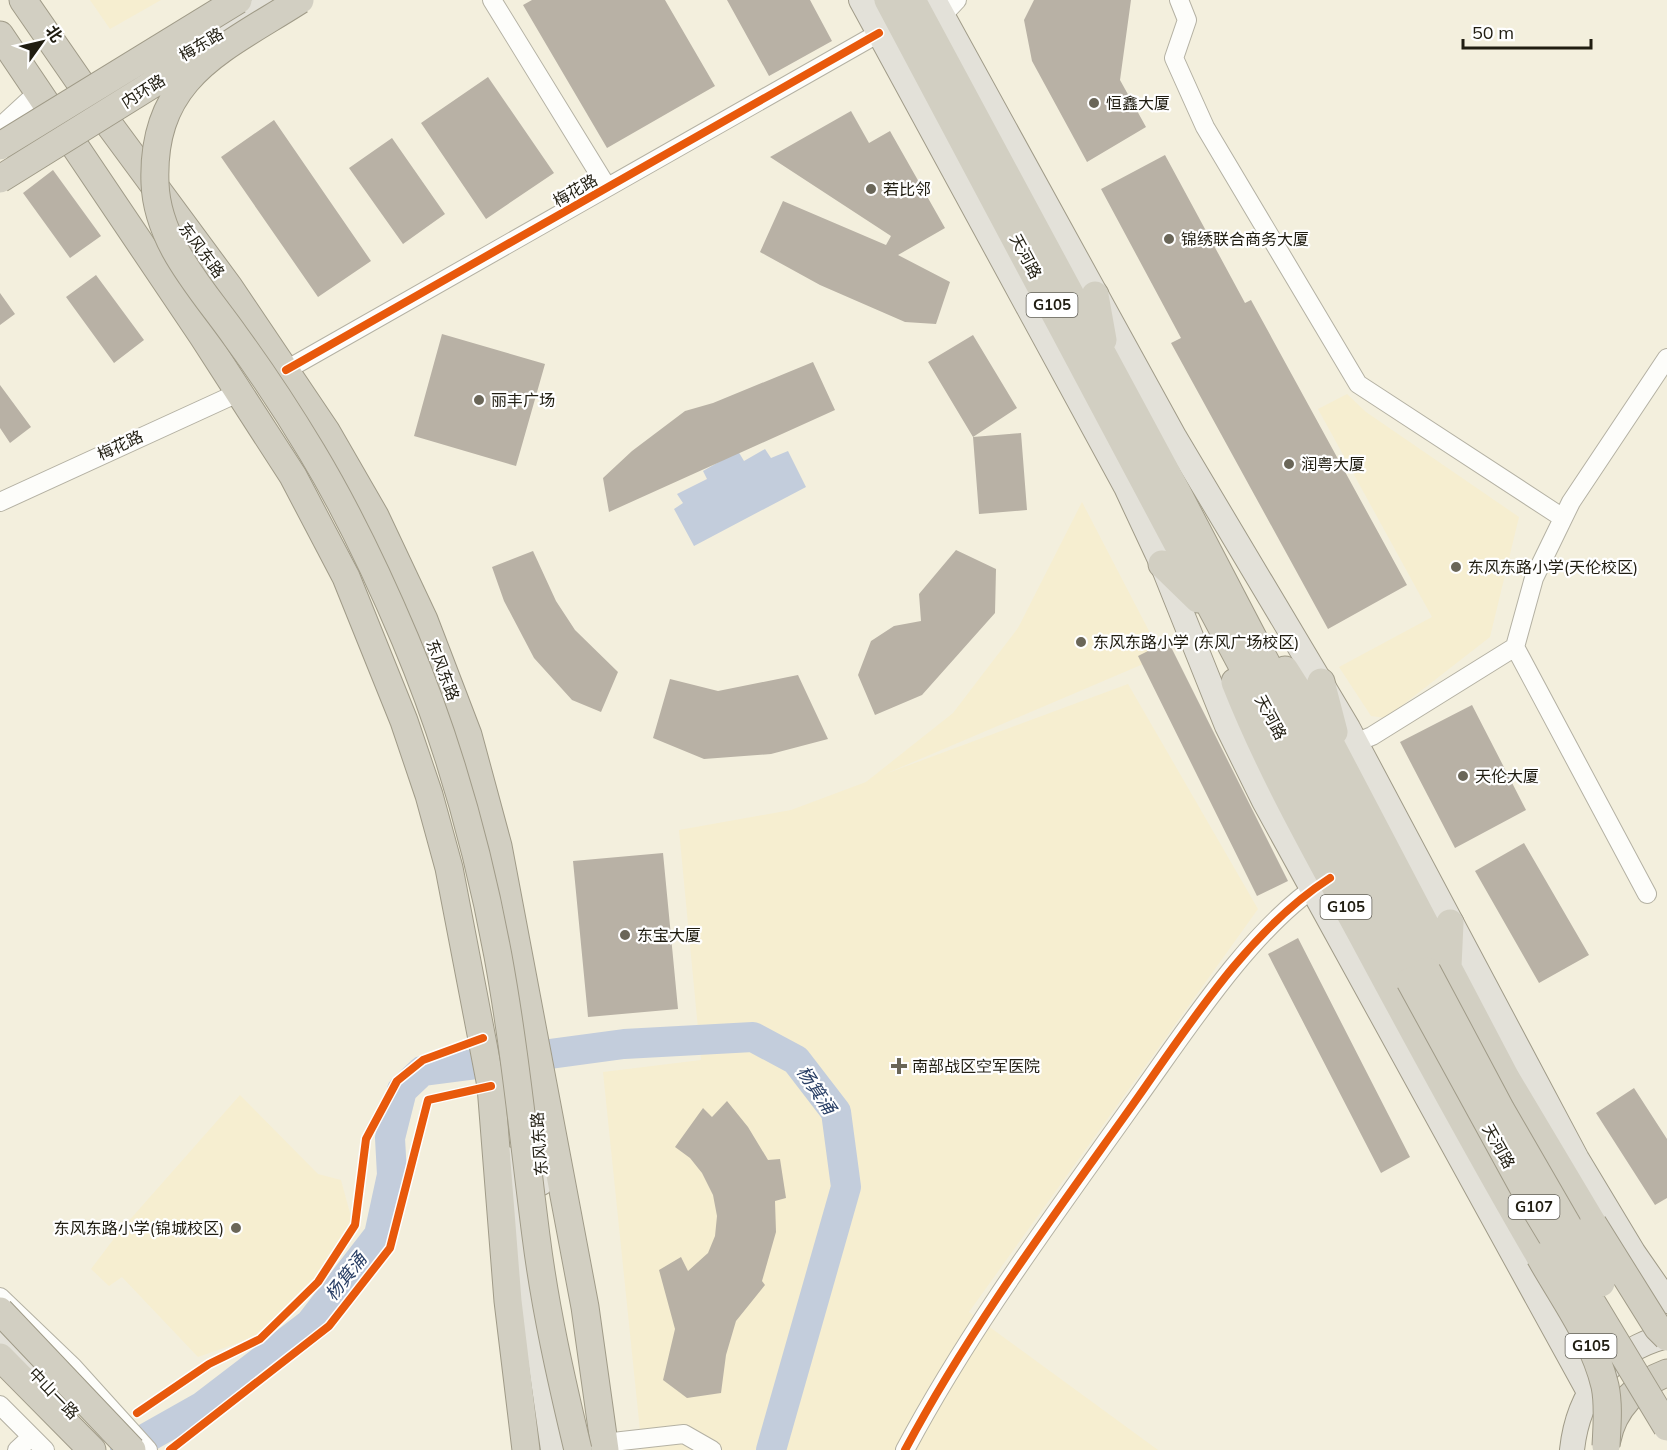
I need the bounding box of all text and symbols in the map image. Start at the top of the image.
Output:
north arrow [12,12,72,72]
scale bar [1463,12,1590,50]
text: 北 [42,21,67,46]
text: 50 m [1472,21,1514,44]
street label: 梅东路 [175,23,227,65]
street label: 内环路 [117,70,169,112]
place label: 恒鑫大厦 [1106,93,1170,113]
marker: 恒鑫大厦 [1087,96,1101,110]
street label: 梅花路 [549,169,601,211]
place label: 若比邻 [883,179,931,199]
marker: 若比邻 [864,182,878,196]
street label: 东风东路 [175,218,229,282]
place label: 锦绣联合商务大厦 [1181,229,1309,249]
street label: 天河路 [1006,230,1046,282]
marker: 锦绣联合商务大厦 [1162,232,1176,246]
road number: G105 [1026,293,1078,317]
place label: 丽丰广场 [491,390,555,410]
marker: 丽丰广场 [472,393,486,407]
street label: 梅花路 [94,426,146,464]
place label: 润粤大厦 [1301,454,1365,474]
marker: 润粤大厦 [1282,457,1296,471]
place label: 东风东路小学(天伦校区) [1468,557,1638,577]
marker: 东风东路小学(天伦校区) [1449,560,1463,574]
place label: 东风东路小学 (东风广场校区) [1093,632,1299,652]
marker: 东风东路小学 (东风广场校区) [1074,635,1088,649]
street label: 东风东路 [422,637,464,703]
street label: 天河路 [1251,691,1291,743]
place label: 天伦大厦 [1475,766,1539,786]
marker: 天伦大厦 [1456,769,1470,783]
road number: G105 [1320,895,1372,919]
place label: 东宝大厦 [637,925,701,945]
marker: 东宝大厦 [618,928,632,942]
place label: 南部战区空军医院 [912,1056,1040,1076]
marker: 南部战区空军医院 [890,1057,908,1075]
water label: 杨箕涌 [792,1061,842,1120]
street label: 东风东路 [527,1111,551,1177]
street label: 天河路 [1479,1120,1519,1172]
road number: G107 [1508,1195,1559,1219]
place label: 东风东路小学(锦城校区) [54,1218,224,1238]
marker: 东风东路小学(锦城校区) [229,1221,243,1235]
water label: 杨箕涌 [320,1247,373,1305]
road number: G105 [1566,1334,1616,1358]
street label: 中山一路 [25,1363,83,1423]

